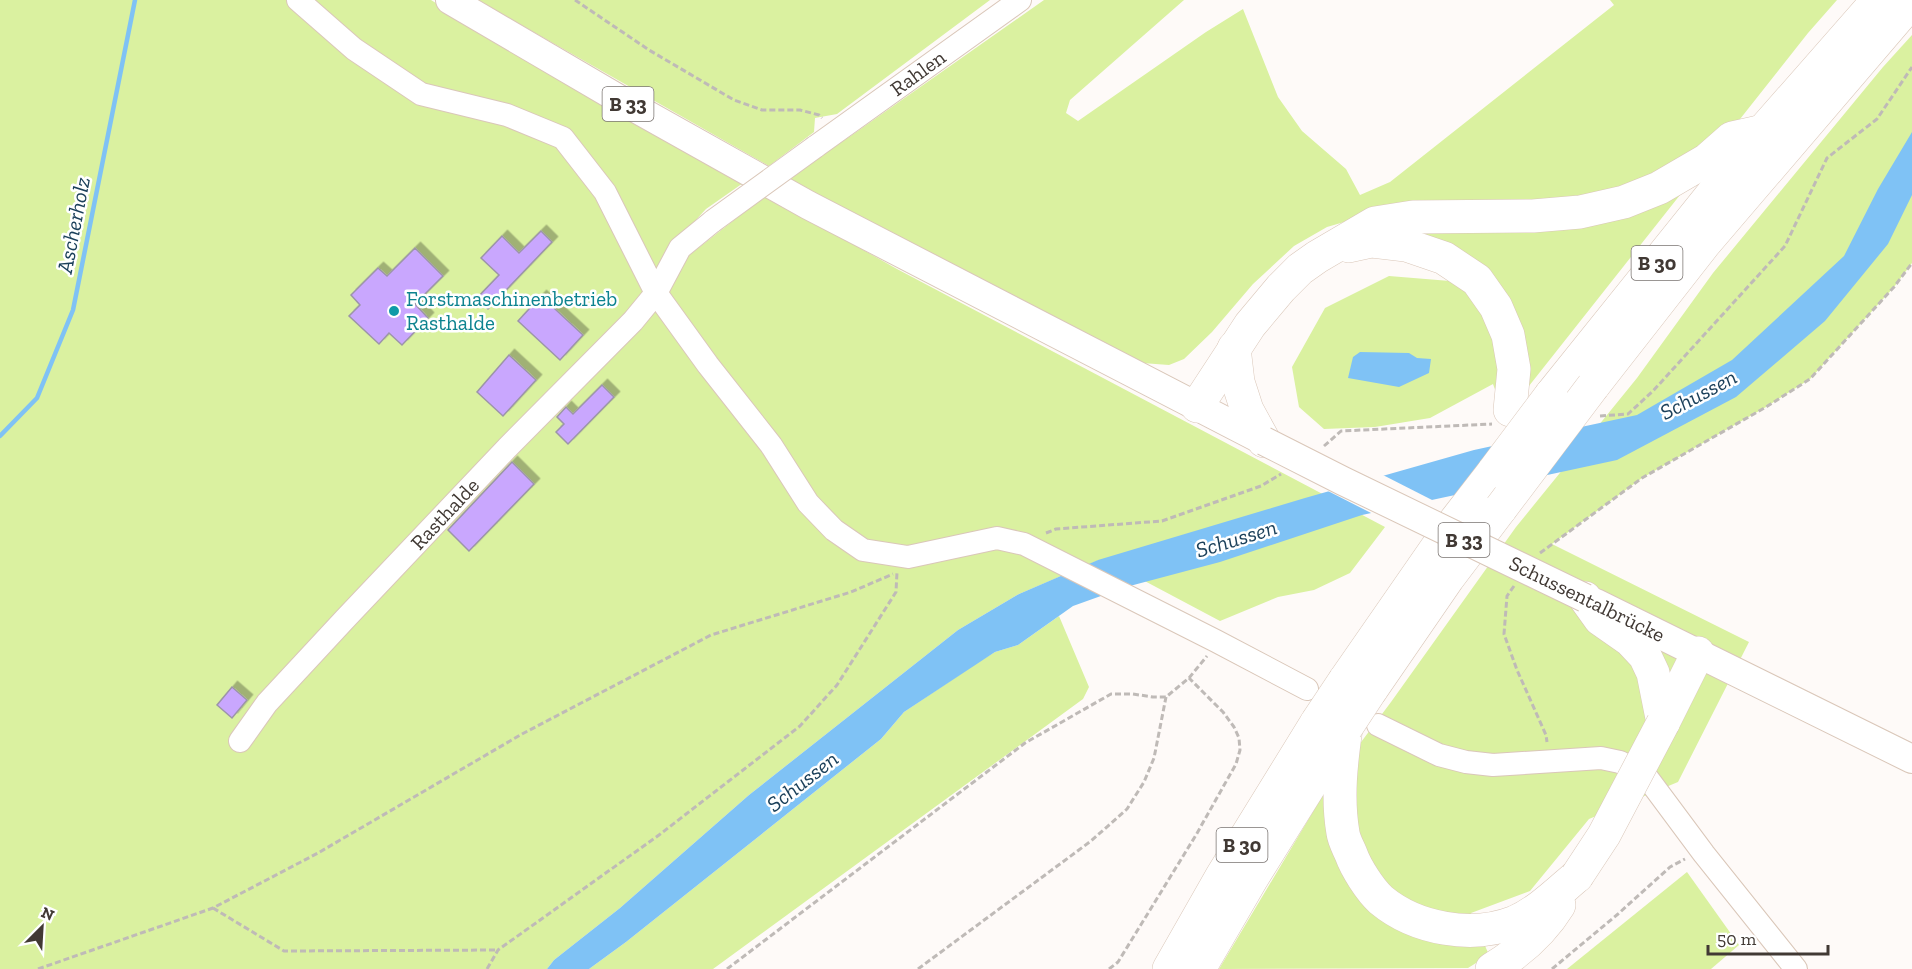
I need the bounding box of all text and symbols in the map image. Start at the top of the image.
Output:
street label: Rahlen [885,44,950,101]
road number: B 33 [602,87,654,121]
water label: Ascherholz [51,174,96,277]
road number: B 30 [1632,246,1682,280]
place label: Forstmaschinenbetrieb Rasthalde [406,286,617,335]
marker: Forstmaschinenbetrieb Rasthalde [387,304,401,318]
water label: Schussen [1655,363,1741,426]
street label: Rasthalde [405,473,484,555]
water label: Schussen [1192,513,1280,564]
road number: B 33 [1438,523,1490,557]
street label: Schussentalbrücke [1505,550,1669,647]
water label: Schussen [761,745,843,818]
road number: B 30 [1216,828,1268,862]
north arrow [12,897,72,957]
text: N [38,903,57,925]
scale bar [1708,918,1828,956]
text: 50 m [1717,928,1757,950]

